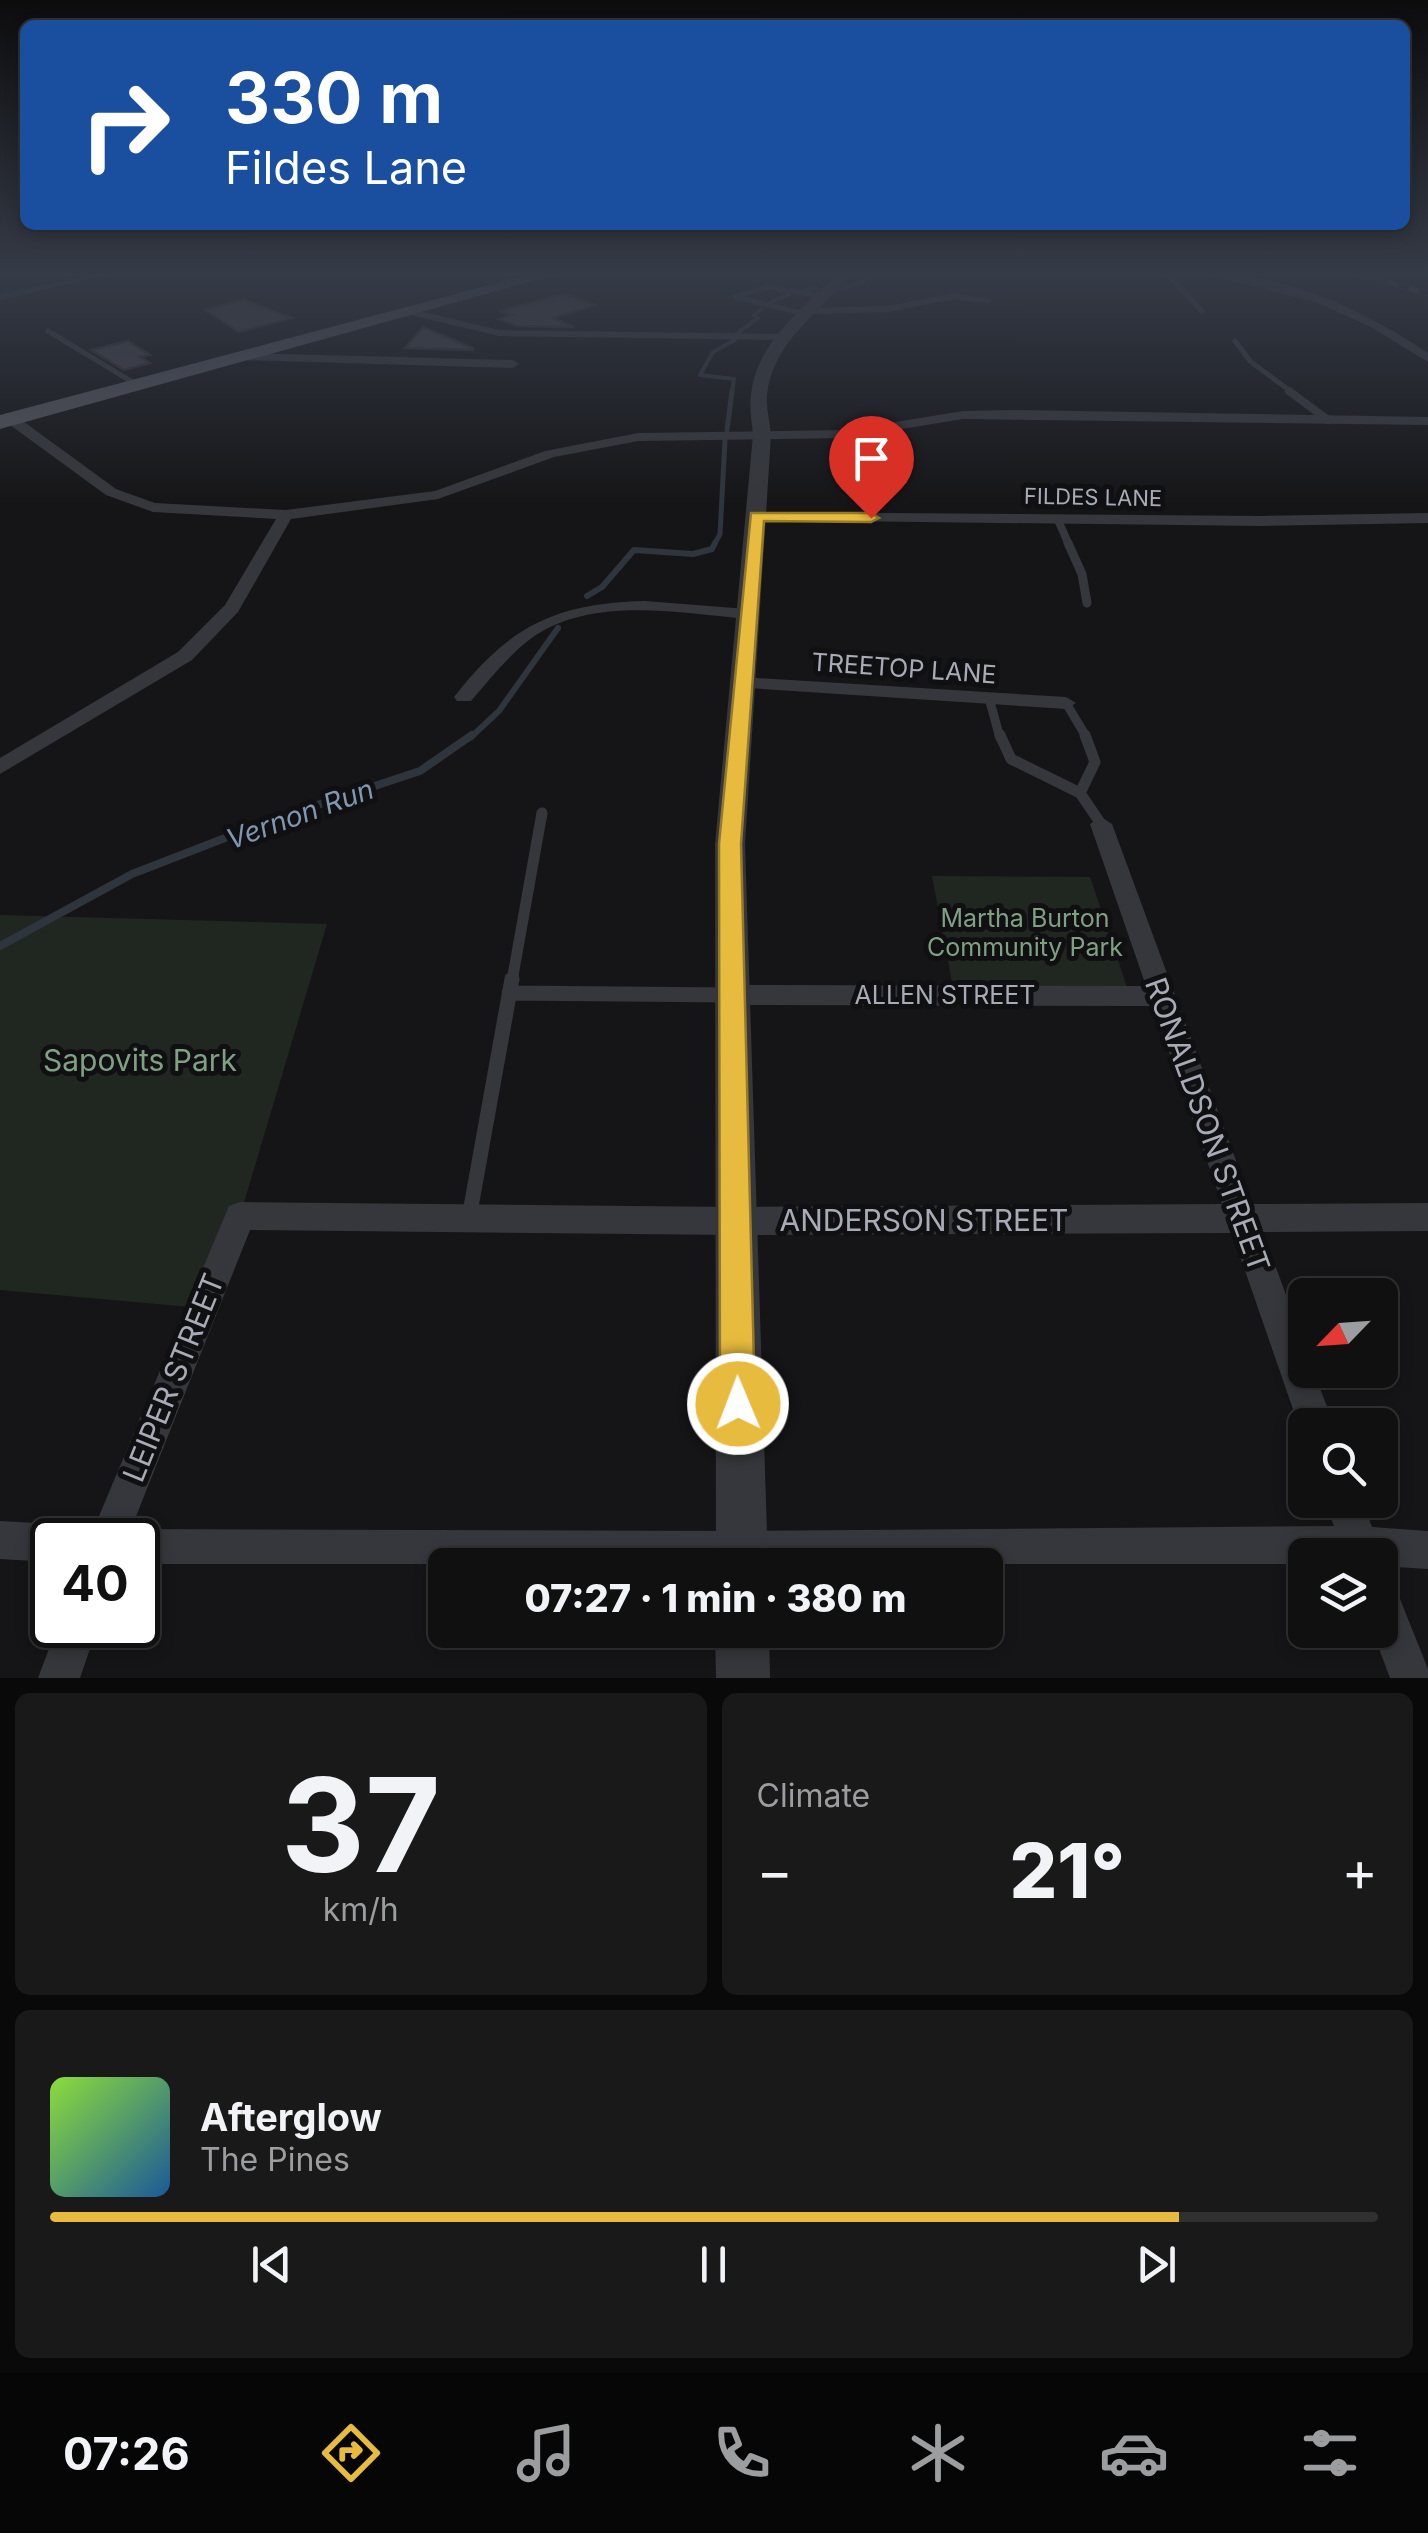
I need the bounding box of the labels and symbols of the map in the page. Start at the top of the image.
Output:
pin [829,416,914,519]
street label: FILDES LANE [1024,483,1162,511]
street label: TREETOP LANE [811,647,997,689]
water label: Vernon Run [222,772,378,856]
park label: Martha Burton Community Park [927,903,1123,962]
street label: RONALDSON STREET [1138,972,1278,1277]
street label: ALLEN STREET [855,980,1035,1010]
park label: Sapovits Park [43,1042,238,1078]
street label: ANDERSON STREET [780,1202,1068,1238]
street label: LEIPER STREET [115,1268,231,1487]
north arrow [1288,1278,1398,1388]
position arrow [686,1352,790,1456]
speed limit sign: 40 [30,1518,160,1648]

